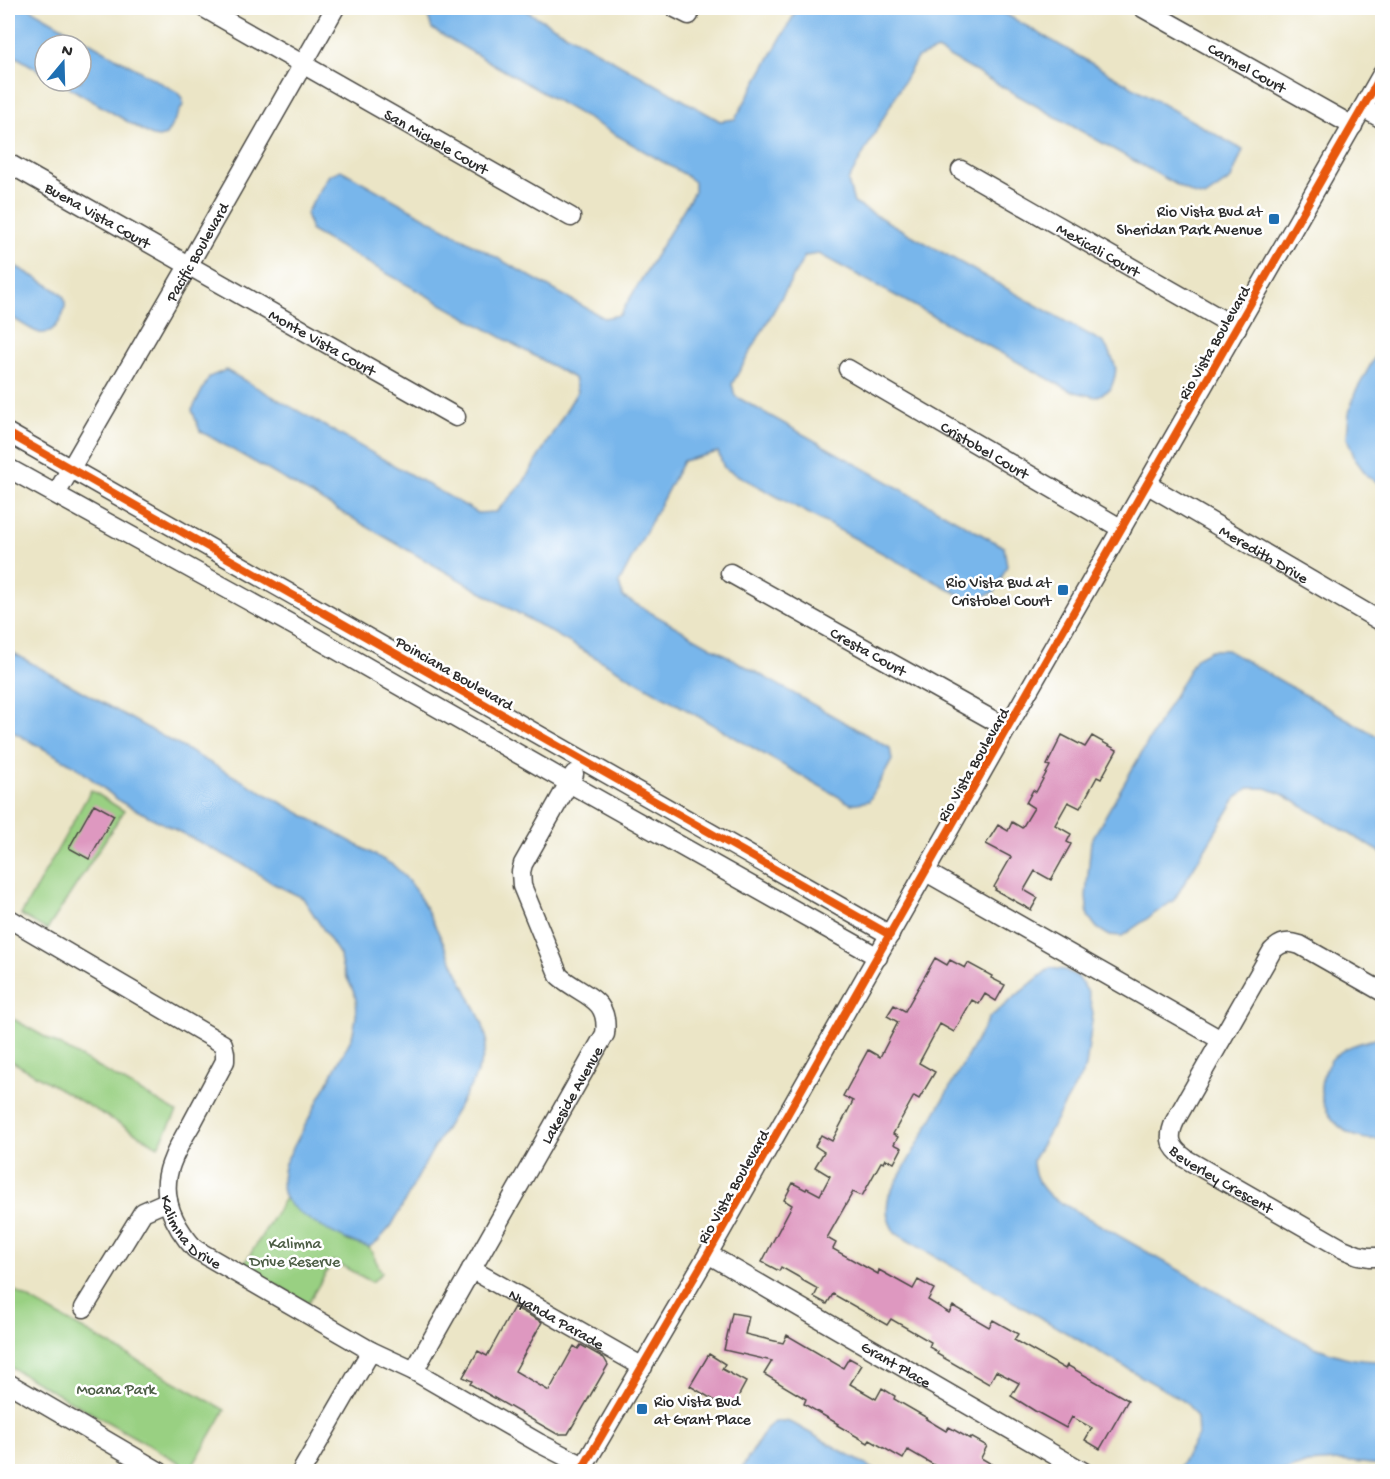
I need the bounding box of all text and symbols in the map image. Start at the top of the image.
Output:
north arrow [33,33,93,93]
street label: Carmel Court [1203,40,1290,100]
text: N [59,41,75,63]
street label: San Michele Court [380,106,492,182]
street label: Buena Vista Court [40,179,154,256]
street label: Pacific Boulevard [163,199,236,307]
place label: Rio Vista Bvd at Sheridan Park Avenue [1117,204,1263,241]
marker: Rio Vista Bvd at Sheridan Park Avenue [1267,212,1281,226]
street label: Mexicali Court [1052,221,1144,284]
street label: Rio Vista Boulevard [1176,282,1257,404]
street label: Monte Vista Court [264,307,379,383]
street label: Cristobel Court [936,419,1032,486]
street label: Meredith Drive [1215,523,1311,590]
place label: Rio Vista Bvd at Cristobel Court [946,575,1052,612]
marker: Rio Vista Bvd at Cristobel Court [1056,583,1070,597]
street label: Cresta Court [826,625,910,683]
street label: Poinciana Boulevard [390,633,517,717]
street label: Rio Vista Boulevard [935,704,1016,826]
street label: Lakeside Avenue [539,1043,609,1148]
street label: Rio Vista Boulevard [695,1126,776,1248]
street label: Beverley Crescent [1163,1142,1277,1221]
street label: Kalimna Drive [154,1194,224,1275]
park label: Kalimna Drive Reserve [249,1236,341,1273]
street label: Nyanda Parade [504,1286,607,1356]
street label: Grant Place [857,1339,934,1394]
park label: Moana Park [76,1382,157,1401]
place label: Rio Vista Bvd at Grant Place [654,1394,751,1431]
marker: Rio Vista Bvd at Grant Place [635,1402,649,1416]

